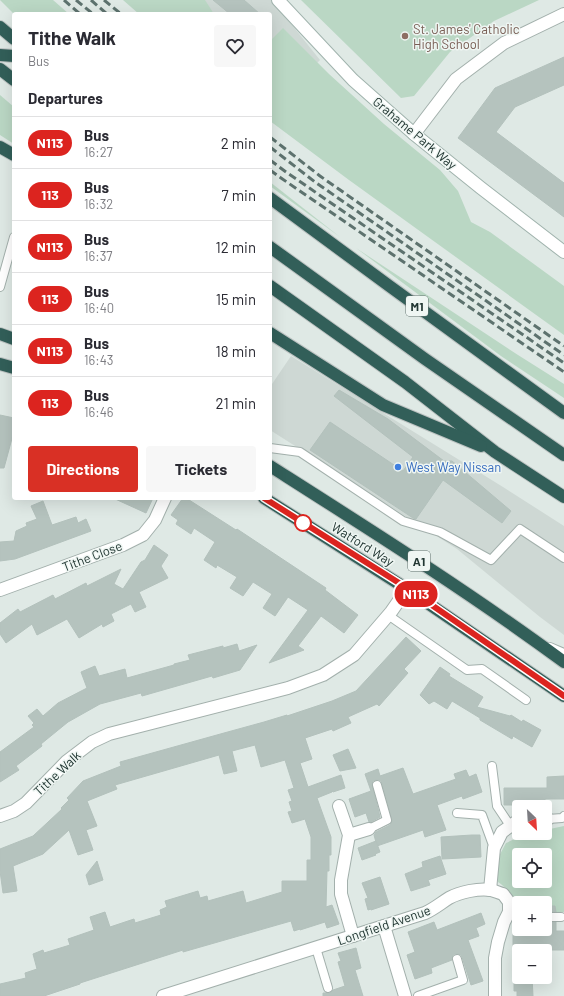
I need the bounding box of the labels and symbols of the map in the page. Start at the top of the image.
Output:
place label: St. James' Catholic High School [413,21,520,52]
marker: St. James' Catholic High School [400,31,410,41]
street label: Grahame Park Way [370,93,460,173]
road number: M1 [406,296,428,316]
place label: West Way Nissan [406,459,501,475]
marker: West Way Nissan [393,462,403,472]
unlabelled marker [294,514,312,532]
street label: Watford Way [329,518,397,570]
street label: Tithe Close [60,537,124,575]
road number: A1 [408,551,430,571]
line badge: N113 [388,581,444,607]
street label: Tithe Walk [30,747,84,799]
north arrow [512,800,552,840]
street label: Longfield Avenue [335,902,433,948]

